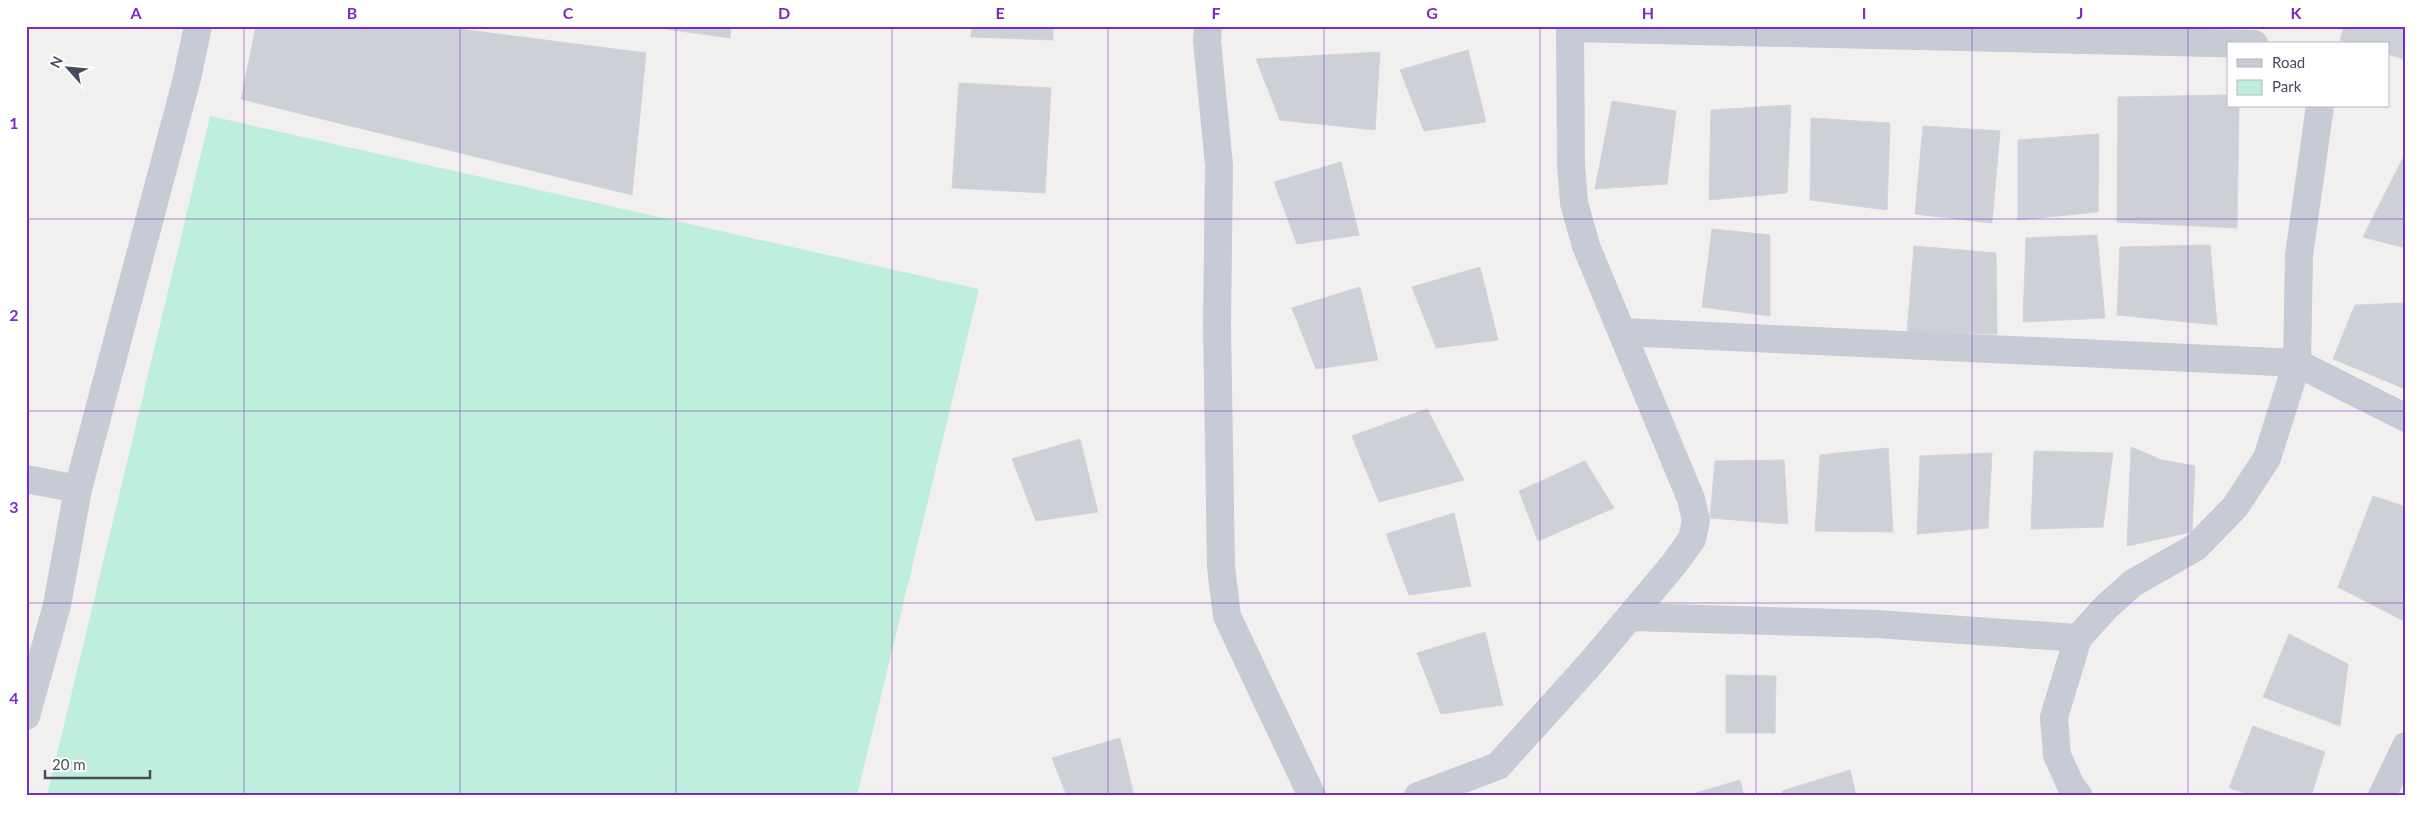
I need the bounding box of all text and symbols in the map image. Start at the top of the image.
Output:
text: A [129,3,142,22]
text: B [347,3,357,22]
text: C [563,3,574,22]
text: D [778,3,790,22]
text: E [995,3,1005,22]
text: F [1211,3,1221,22]
text: G [1426,3,1438,22]
text: H [1642,3,1654,22]
text: I [1862,3,1866,22]
text: J [2077,3,2083,22]
text: K [2291,3,2303,22]
north arrow [42,42,92,92]
legend [2227,42,2390,108]
text: N [46,53,66,71]
text: Road [2272,53,2305,71]
text: Park [2272,77,2302,95]
text: 1 [9,113,19,132]
text: 2 [9,305,19,324]
text: 3 [9,497,19,516]
text: 4 [9,688,19,707]
scale bar [45,747,150,779]
text: 20 m [52,755,86,773]

